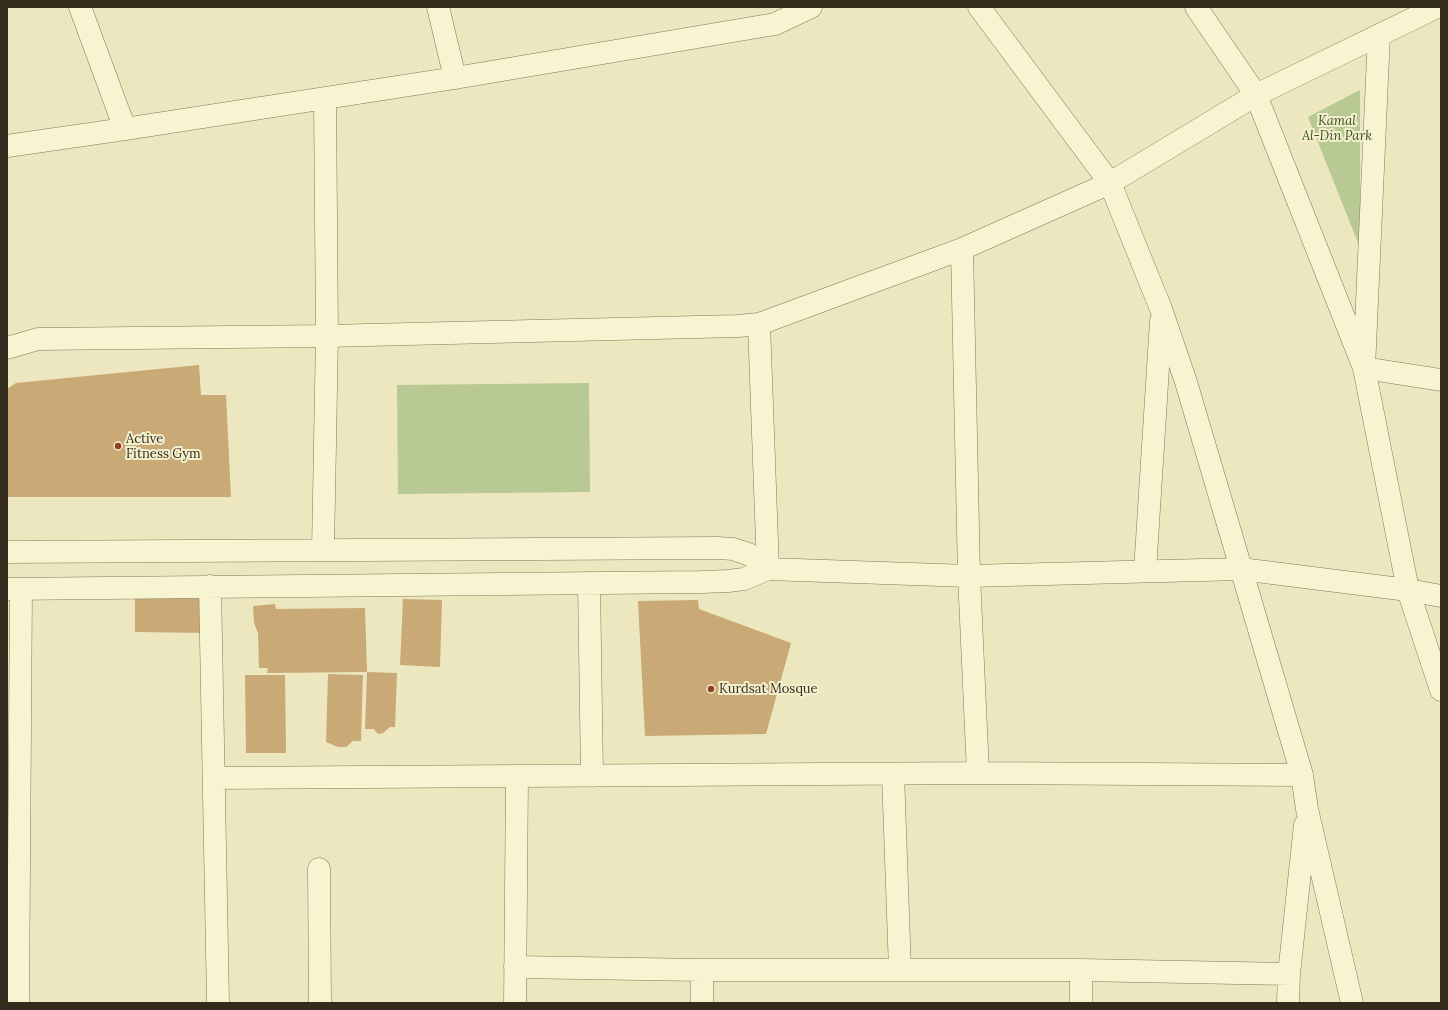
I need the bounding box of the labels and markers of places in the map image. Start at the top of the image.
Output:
place label: Active Fitness Gym [126,431,201,462]
marker: Active Fitness Gym [113,441,123,451]
place label: Kurdsat Mosque [719,681,818,697]
marker: Kurdsat Mosque [706,684,716,694]

